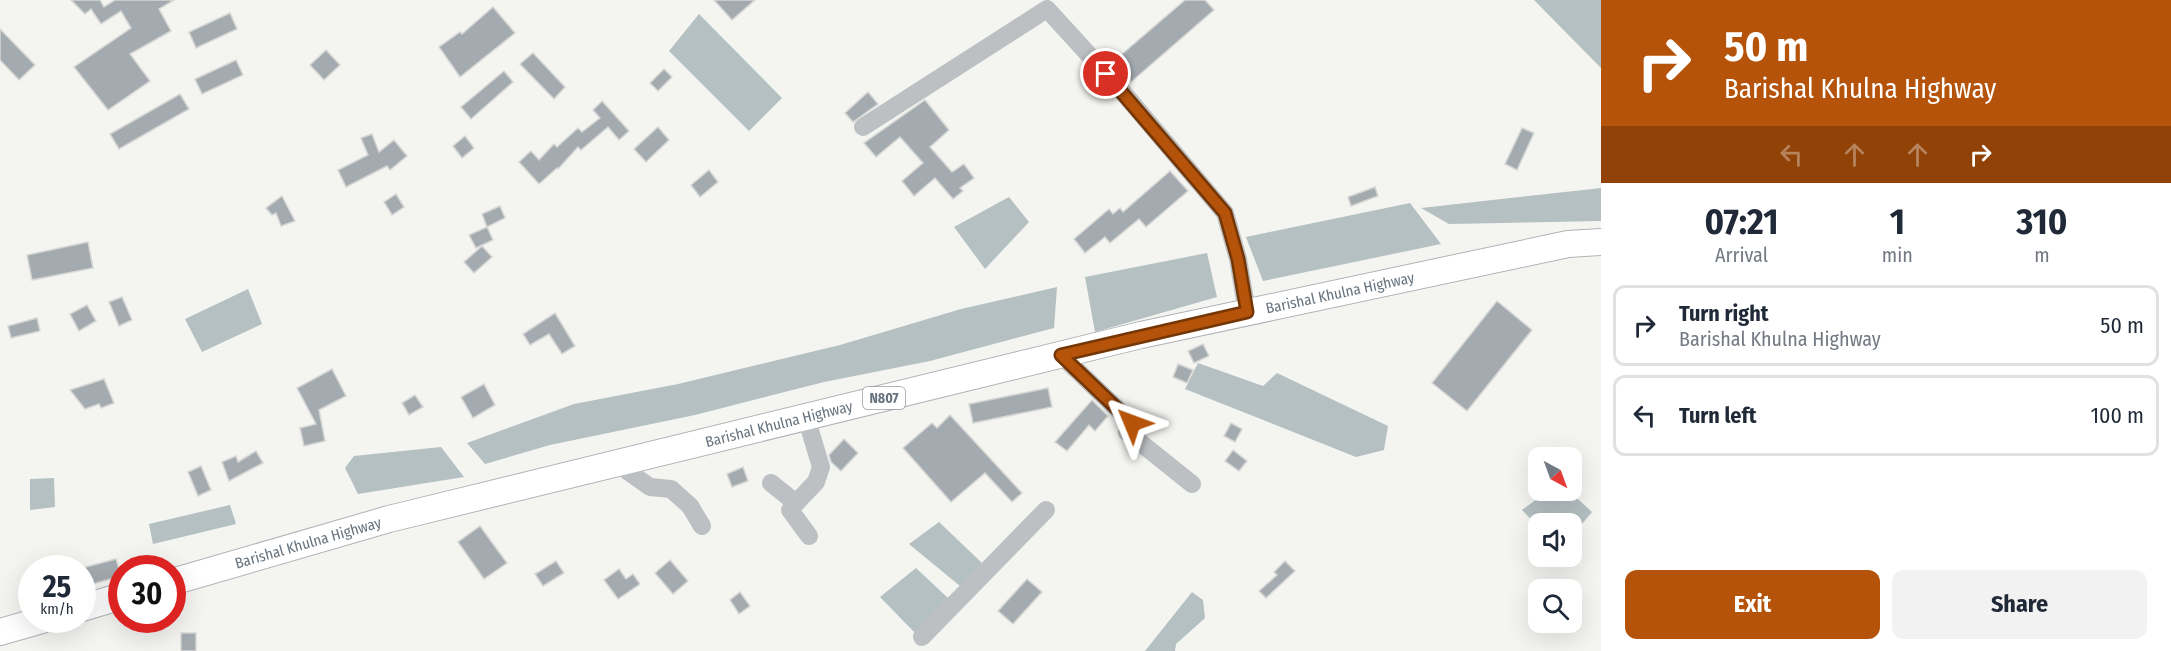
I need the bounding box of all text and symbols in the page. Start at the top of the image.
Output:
text: 50 m [1724,22,1808,72]
icon: right [1625,24,1703,102]
pin [1080,48,1131,99]
icon: arrive [1089,57,1122,90]
text: Barishal Khulna Highway [1724,73,1996,105]
icon: left [1775,138,1808,171]
icon: ahead [1838,138,1871,171]
icon: ahead [1901,138,1934,171]
icon: right [1964,138,1997,171]
text: 07:21 [1704,200,1778,244]
text: 1 [1890,200,1905,244]
text: 310 [2016,200,2068,244]
text: Arrival [1715,243,1768,267]
text: min [1882,243,1913,267]
text: m [2034,243,2050,267]
street label: Barishal Khulna Highway [1264,268,1416,318]
text: Turn right [1679,300,1768,327]
icon: right [1628,309,1661,342]
text: 50 m [2100,312,2144,339]
text: Barishal Khulna Highway [1679,327,1881,351]
road number: N807 [863,387,905,409]
position arrow [1100,391,1164,455]
street label: Barishal Khulna Highway [703,397,855,451]
icon: left [1628,399,1661,432]
text: Turn left [1679,402,1757,429]
text: 100 m [2090,402,2144,429]
north arrow [1528,447,1582,501]
map controls [1528,447,1582,633]
street label: Barishal Khulna Highway [233,513,383,572]
button: sound [1528,513,1582,567]
speed limit sign: 30 [108,555,186,633]
text: 25 [43,569,71,605]
button: Exit [1625,570,1880,639]
button: Share [1892,570,2147,639]
button: search [1528,579,1582,633]
text: km/h [40,600,74,618]

